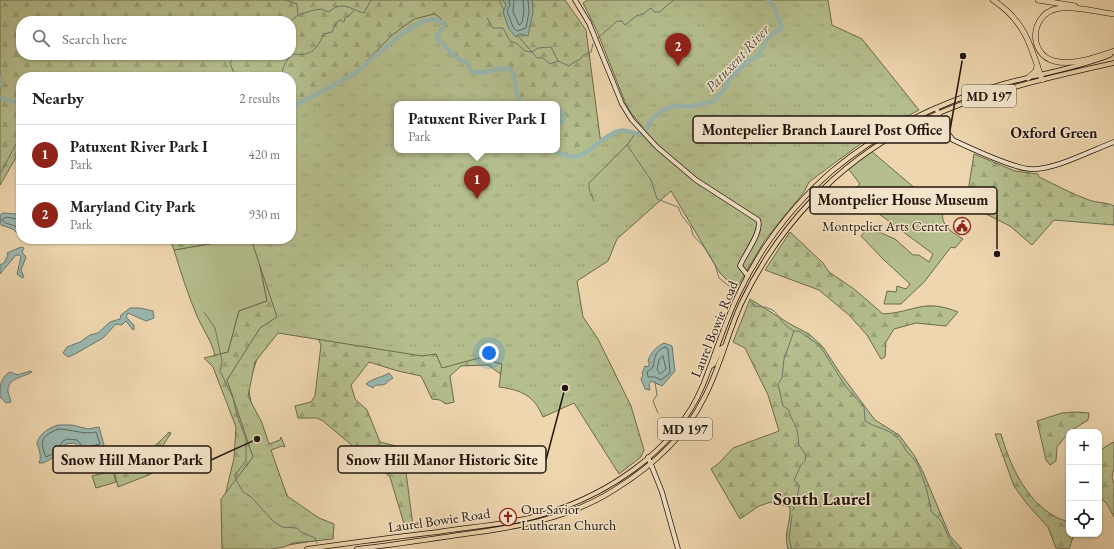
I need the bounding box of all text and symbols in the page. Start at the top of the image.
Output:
search box [16,16,296,60]
water label: Patuxent River [701,19,774,96]
icon: search [30,27,52,49]
text: Search here [62,29,127,48]
pin: 2 [665,33,691,66]
road number: MD 197 [962,85,1016,107]
text: Nearby [32,87,84,109]
text: 2 results [239,90,280,107]
popup [394,101,560,153]
text: Patuxent River Park I [408,109,546,128]
callout: Montepelier Branch Laurel Post Office [693,116,950,143]
text: Montepelier Branch Laurel Post Office [702,120,942,139]
district label: Oxford Green [1010,123,1098,142]
text: Park [408,128,430,145]
text: Patuxent River Park I [70,137,208,156]
text: 1 [42,146,48,163]
text: 420 m [249,146,280,163]
text: Park [70,156,92,173]
pin: 1 [464,166,490,199]
callout: Montpelier House Museum [810,187,997,214]
text: Montpelier House Museum [818,190,988,209]
text: Maryland City Park [70,197,196,216]
text: 2 [42,206,48,223]
text: 930 m [249,206,280,223]
text: Park [70,216,92,233]
public building icon: Montpelier Arts Center [952,216,972,236]
place label: Montpelier Arts Center [822,217,949,235]
street label: Laurel Bowie Road [686,277,742,380]
your location [479,343,499,363]
road number: MD 197 [658,418,712,440]
map controls [1066,429,1102,537]
button: + [1066,429,1102,465]
callout: Snow Hill Manor Park [53,446,211,473]
callout: Snow Hill Manor Historic Site [338,446,546,473]
text: Snow Hill Manor Park [61,450,204,469]
text: Snow Hill Manor Historic Site [346,450,538,469]
button: − [1066,465,1102,501]
district label: South Laurel [773,487,871,510]
place label: Our Savior Lutheran Church [521,500,616,534]
button: locate [1066,501,1102,537]
street label: Laurel Bowie Road [387,504,492,536]
church icon: Our Savior Lutheran Church [498,507,518,527]

